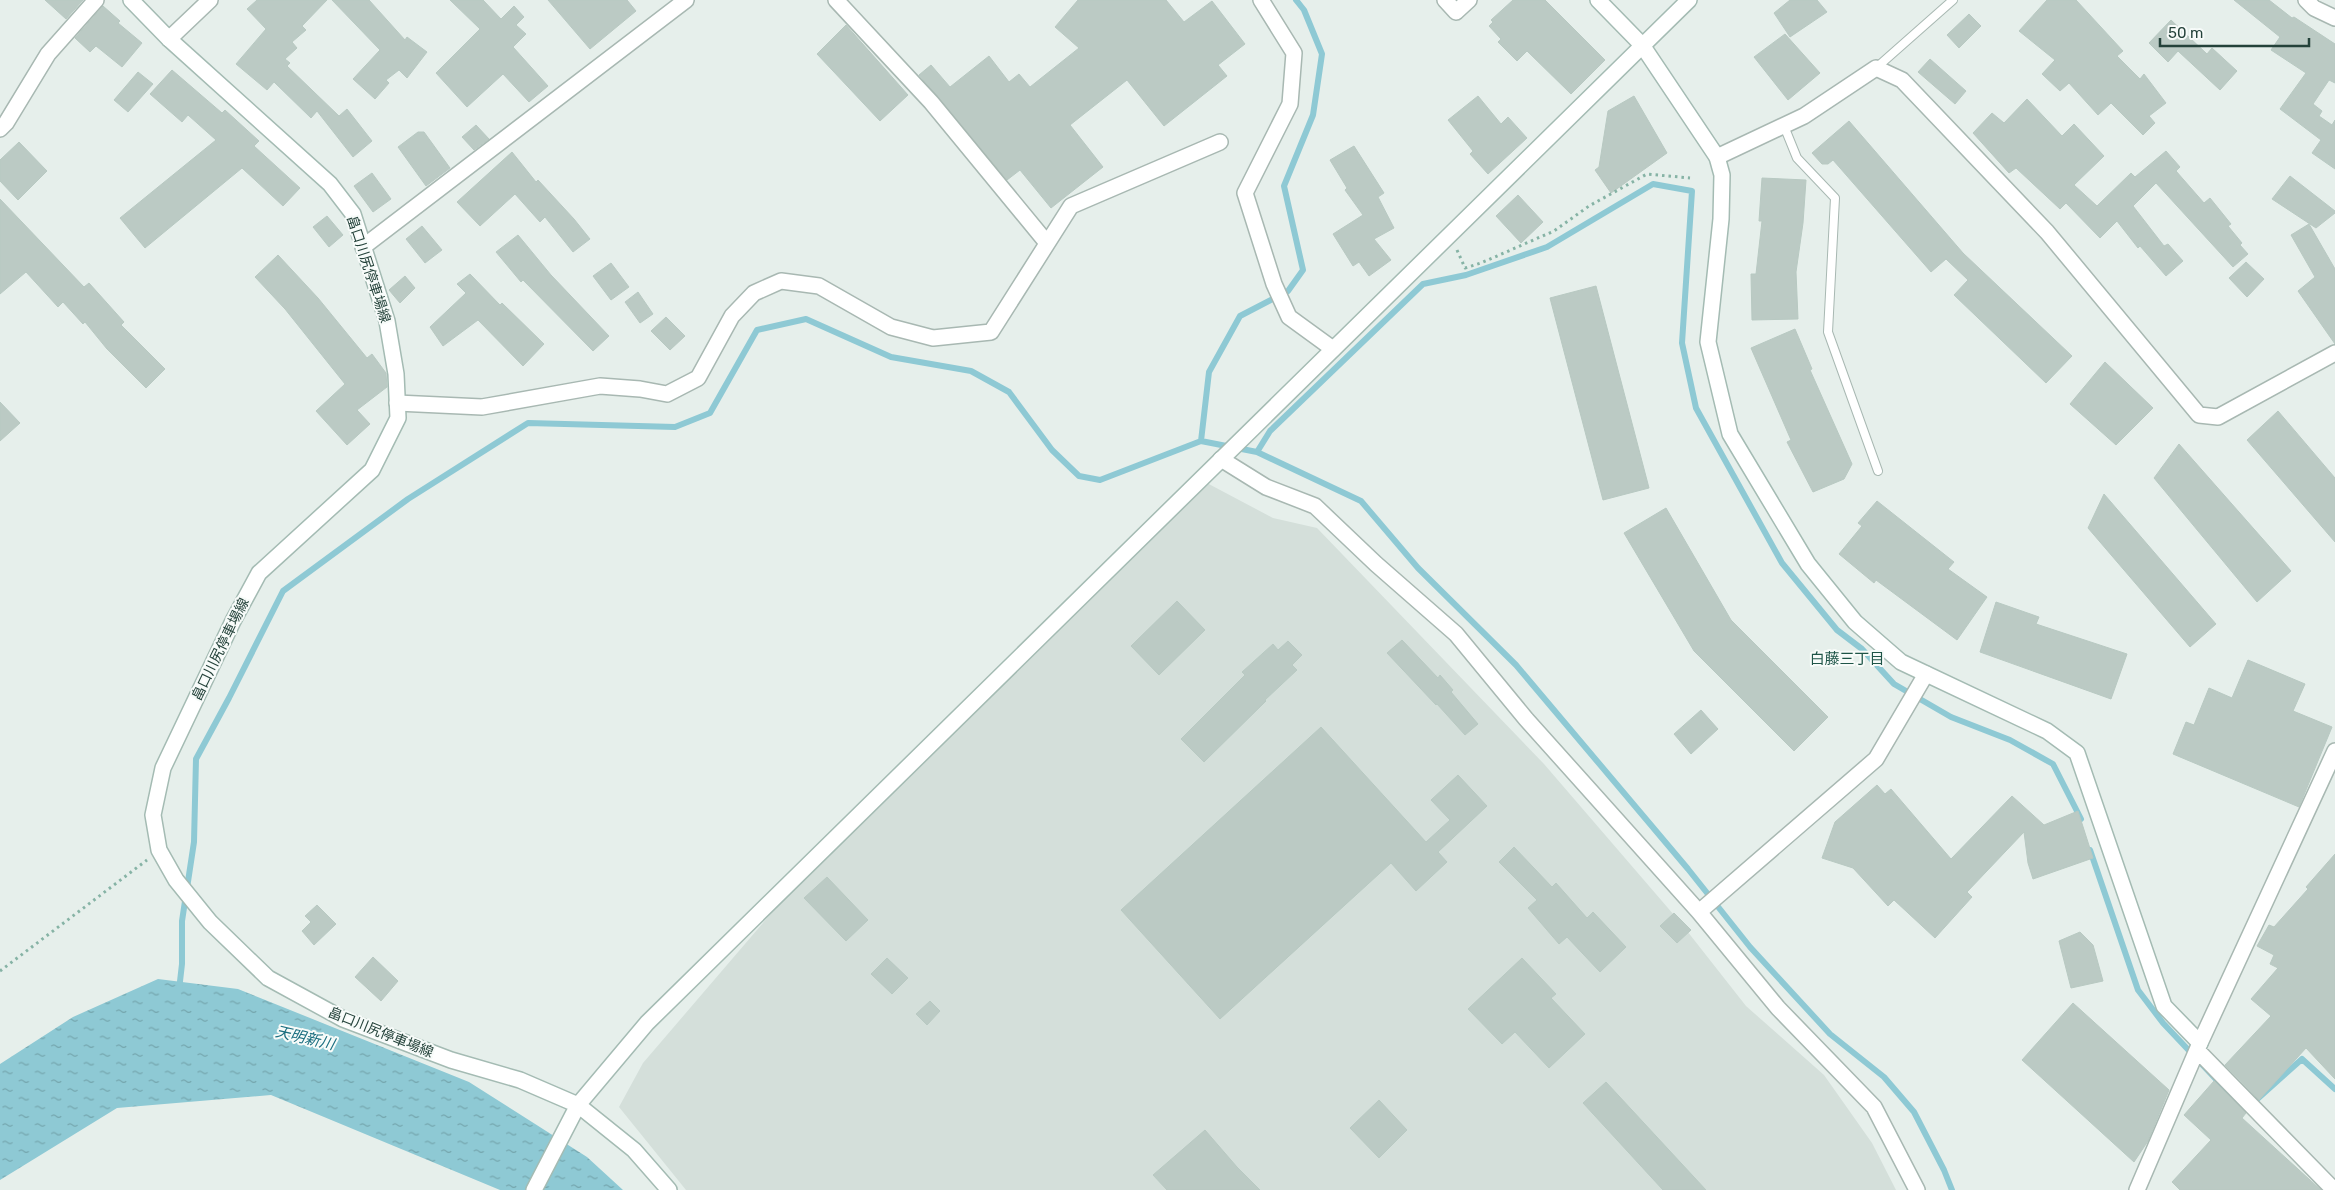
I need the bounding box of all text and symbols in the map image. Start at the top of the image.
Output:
scale bar [2160,15,2309,47]
text: 50 m [2168,24,2203,42]
street label: 畠口川尻停車場線 [343,213,394,325]
street label: 畠口川尻停車場線 [188,595,253,703]
district label: 白藤三丁目 [1809,650,1885,668]
street label: 畠口川尻停車場線 [326,1004,436,1061]
water label: 天明新川 [274,1022,338,1054]

